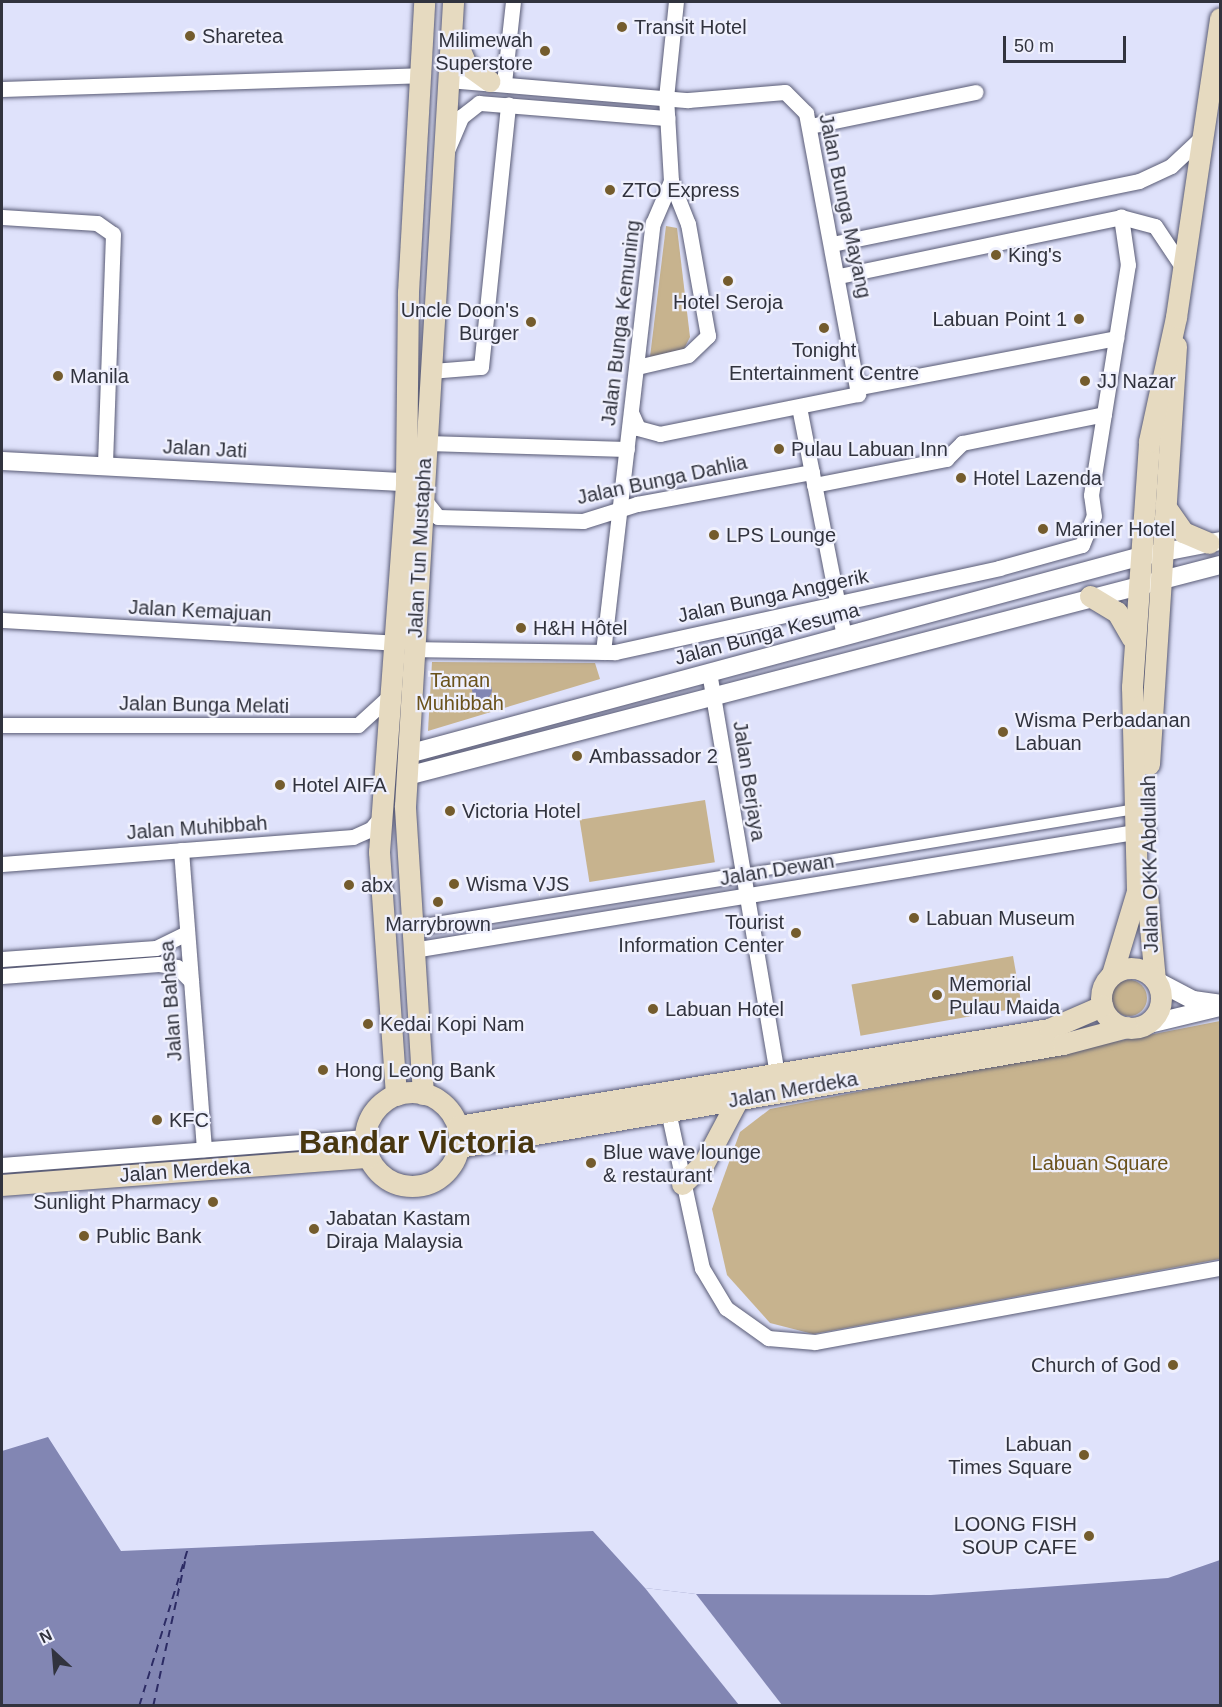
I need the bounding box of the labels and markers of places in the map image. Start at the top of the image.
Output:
place label: Transit Hotel [634,15,747,39]
marker: Transit Hotel [615,20,629,34]
place label: Sharetea [202,24,283,48]
place label: Milimewah Superstore [435,28,533,75]
marker: Sharetea [183,29,197,43]
marker: Milimewah Superstore [538,44,552,58]
place label: ZTO Express [622,178,739,202]
marker: ZTO Express [603,183,617,197]
place label: King's [1008,243,1062,267]
marker: King's [989,248,1003,262]
marker: Hotel Seroja [721,274,735,288]
place label: Hotel Seroja [673,290,783,314]
place label: Uncle Doon's Burger [401,298,519,345]
place label: Labuan Point 1 [932,307,1067,331]
marker: Labuan Point 1 [1072,312,1086,326]
marker: Uncle Doon's Burger [524,315,538,329]
marker: Tonight Entertainment Centre [817,321,831,335]
place label: Tonight Entertainment Centre [729,338,919,385]
place label: Manila [70,364,129,388]
marker: Manila [51,369,65,383]
place label: JJ Nazar [1097,369,1176,393]
marker: JJ Nazar [1078,374,1092,388]
place label: Pulau Labuan Inn [791,437,948,461]
marker: Pulau Labuan Inn [772,442,786,456]
place label: Hotel Lazenda [973,466,1102,490]
marker: Hotel Lazenda [954,471,968,485]
place label: Mariner Hotel [1055,517,1175,541]
marker: Mariner Hotel [1036,522,1050,536]
place label: LPS Lounge [726,523,836,547]
marker: LPS Lounge [707,528,721,542]
place label: H&H Hôtel [533,616,627,640]
marker: H&H Hôtel [514,621,528,635]
place label: Wisma Perbadanan Labuan [1015,708,1191,755]
marker: Wisma Perbadanan Labuan [996,725,1010,739]
place label: Ambassador 2 [589,744,718,768]
marker: Ambassador 2 [570,749,584,763]
place label: Hotel AIFA [292,773,388,797]
marker: Hotel AIFA [273,778,287,792]
place label: Victoria Hotel [462,799,581,823]
marker: Victoria Hotel [443,804,457,818]
place label: Wisma VJS [466,872,569,896]
place label: abx [361,873,393,897]
marker: Wisma VJS [447,877,461,891]
marker: abx [342,878,356,892]
marker: Marrybrown [431,895,445,909]
place label: Labuan Museum [926,906,1075,930]
place label: Tourist Information Center [618,910,784,957]
marker: Labuan Museum [907,911,921,925]
place label: Marrybrown [385,912,491,936]
marker: Tourist Information Center [789,926,803,940]
place label: Memorial Pulau Maida [949,972,1060,1019]
marker: Memorial Pulau Maida [930,988,944,1002]
place label: Labuan Hotel [665,997,784,1021]
marker: Labuan Hotel [646,1002,660,1016]
place label: Kedai Kopi Nam [380,1012,525,1036]
marker: Kedai Kopi Nam [361,1017,375,1031]
place label: Hong Leong Bank [335,1058,495,1082]
marker: Hong Leong Bank [316,1063,330,1077]
place label: KFC [169,1108,209,1132]
marker: KFC [150,1113,164,1127]
place label: Blue wave lounge & restaurant [603,1140,761,1187]
marker: Blue wave lounge & restaurant [584,1156,598,1170]
place label: Sunlight Pharmacy [33,1190,201,1214]
marker: Sunlight Pharmacy [206,1195,220,1209]
place label: Jabatan Kastam Diraja Malaysia [326,1206,471,1253]
marker: Jabatan Kastam Diraja Malaysia [307,1222,321,1236]
place label: Public Bank [96,1224,202,1248]
marker: Public Bank [77,1229,91,1243]
place label: Church of God [1031,1353,1161,1377]
marker: Church of God [1166,1358,1180,1372]
place label: Labuan Times Square [948,1432,1072,1479]
marker: Labuan Times Square [1077,1448,1091,1462]
place label: LOONG FISH SOUP CAFE [954,1512,1077,1559]
marker: LOONG FISH SOUP CAFE [1082,1529,1096,1543]

